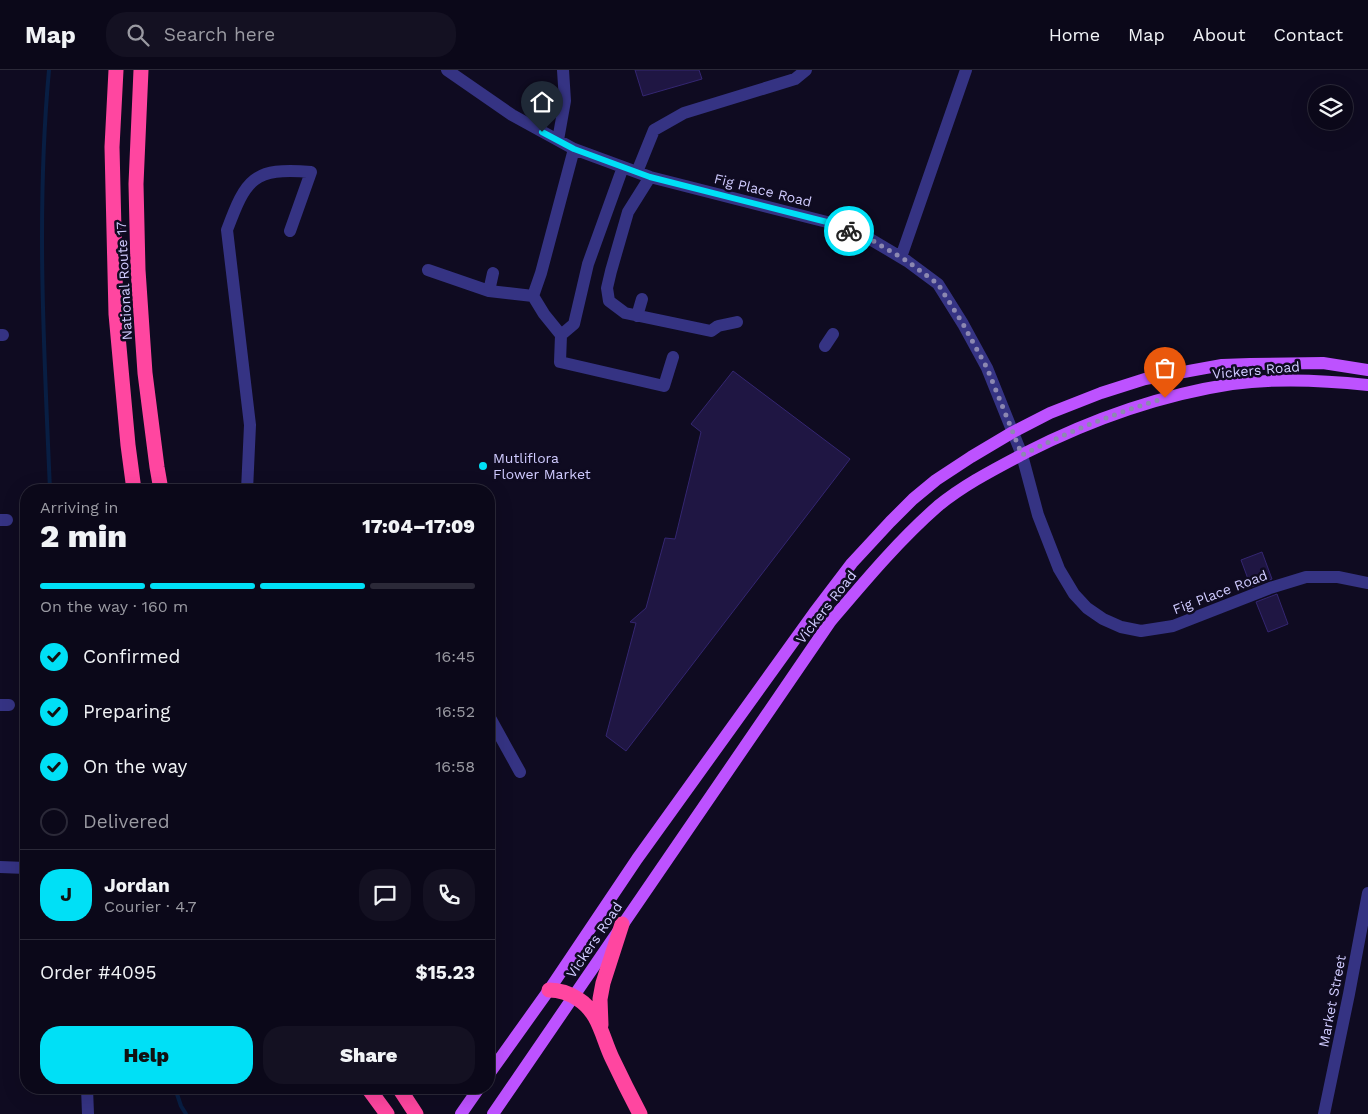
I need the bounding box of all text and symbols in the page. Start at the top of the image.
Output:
search box [106,12,456,57]
text: Map [25,21,76,49]
icon: search [124,21,152,49]
text: Search here [164,23,275,46]
text: Home [1049,24,1100,45]
text: Map [1128,24,1165,45]
text: About [1193,24,1245,45]
text: Contact [1273,24,1343,45]
pin [521,81,563,132]
map controls [1308,85,1353,130]
button: layers [1308,85,1353,130]
icon: home [528,88,556,116]
street label: Fig Place Road [712,170,814,210]
courier [824,206,874,256]
icon: bike [835,217,863,245]
street label: National Route 17 [113,221,135,341]
pin [1144,347,1186,398]
icon: bag [1151,354,1179,382]
street label: Vickers Road [1211,358,1301,382]
place label: Mutliflora Flower Market [493,450,591,482]
marker: Mutliflora Flower Market [477,460,489,472]
text: Arriving in [40,498,118,517]
text: 17:04–17:09 [362,515,475,538]
text: 2 min [40,517,127,555]
street label: Vickers Road [793,567,859,647]
street label: Fig Place Road [1170,567,1270,617]
text: On the way · 160 m [40,597,188,616]
icon: check [40,643,68,671]
text: Confirmed [83,645,180,668]
text: 16:45 [435,647,475,666]
icon: check [40,698,68,726]
text: Preparing [83,700,170,723]
text: 16:52 [436,702,475,721]
icon: check [40,753,68,781]
text: On the way [83,755,187,778]
text: 16:58 [435,757,475,776]
text: Delivered [83,810,170,833]
button: chat [359,869,411,921]
button: phone [423,869,475,921]
text: Jordan [104,874,170,897]
text: J [60,883,72,906]
text: Courier · 4.7 [104,897,197,916]
street label: Vickers Road [563,899,625,981]
street label: Market Street [1315,953,1349,1049]
text: Order #4095 [40,961,157,984]
text: $15.23 [415,961,475,984]
button: Help [40,1026,253,1084]
button: Share [263,1026,475,1084]

